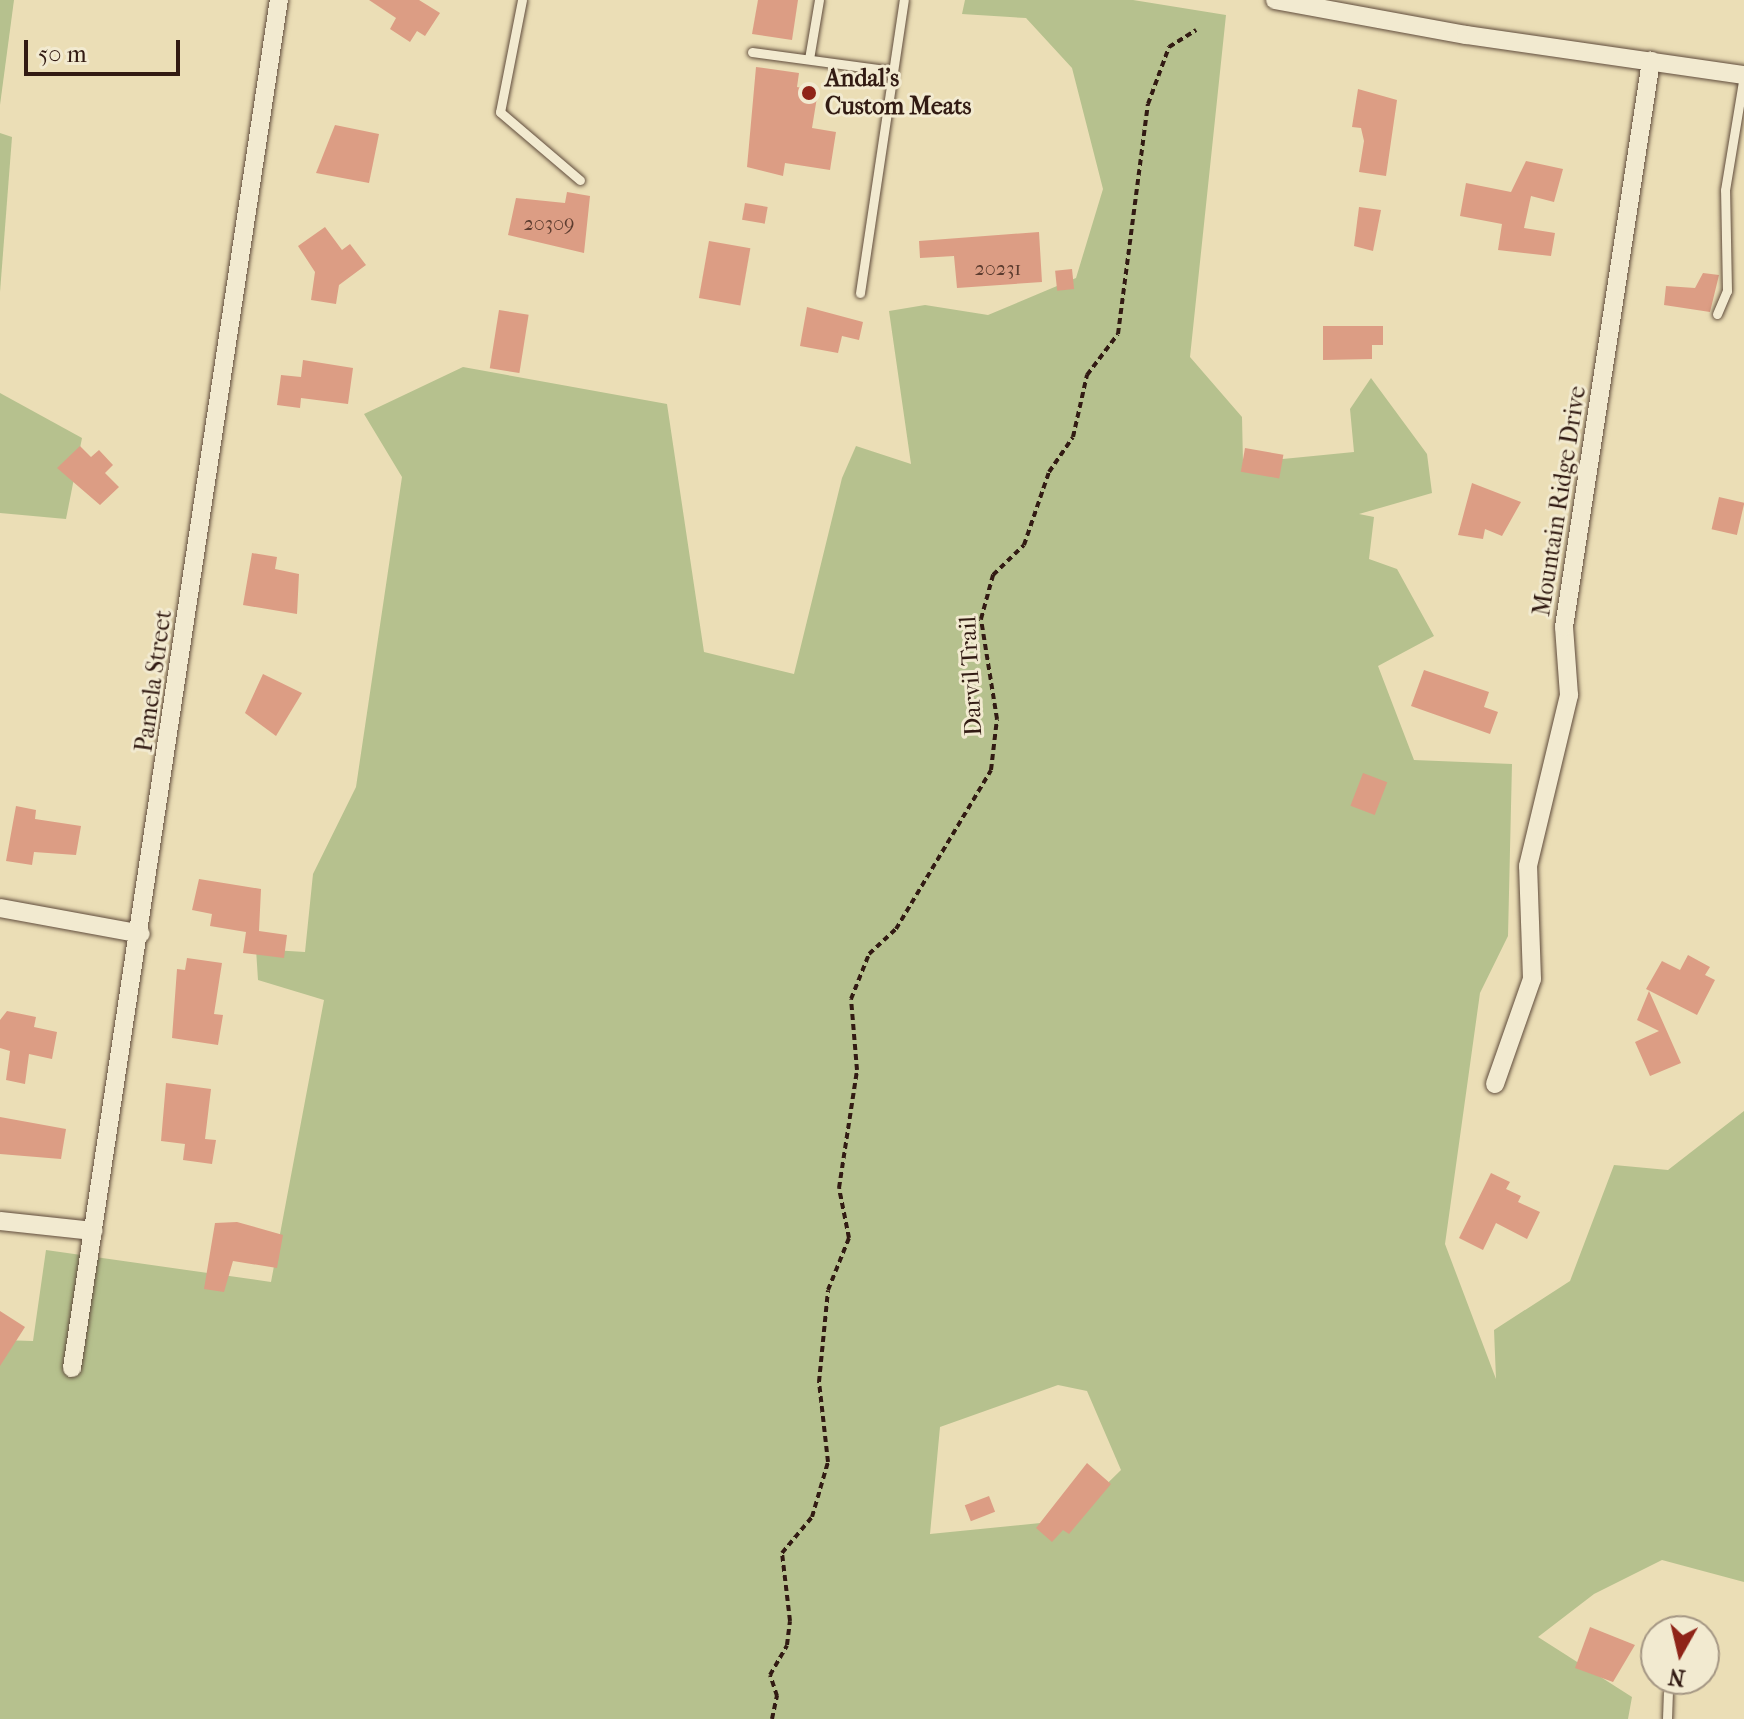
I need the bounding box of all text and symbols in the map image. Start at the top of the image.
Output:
scale bar [28,24,184,74]
text: 50 m [38,40,87,68]
place label: Andal's Custom Meats [825,65,971,121]
marker: Andal's Custom Meats [800,84,818,102]
house number: 20309 [523,211,575,235]
house number: 20231 [975,256,1021,280]
street label: Mountain Ridge Drive [1528,384,1592,618]
street label: Pamela Street [130,608,178,754]
street label: Darvil Trail [953,615,989,737]
north arrow [1640,1615,1720,1695]
text: N [1667,1663,1687,1691]

